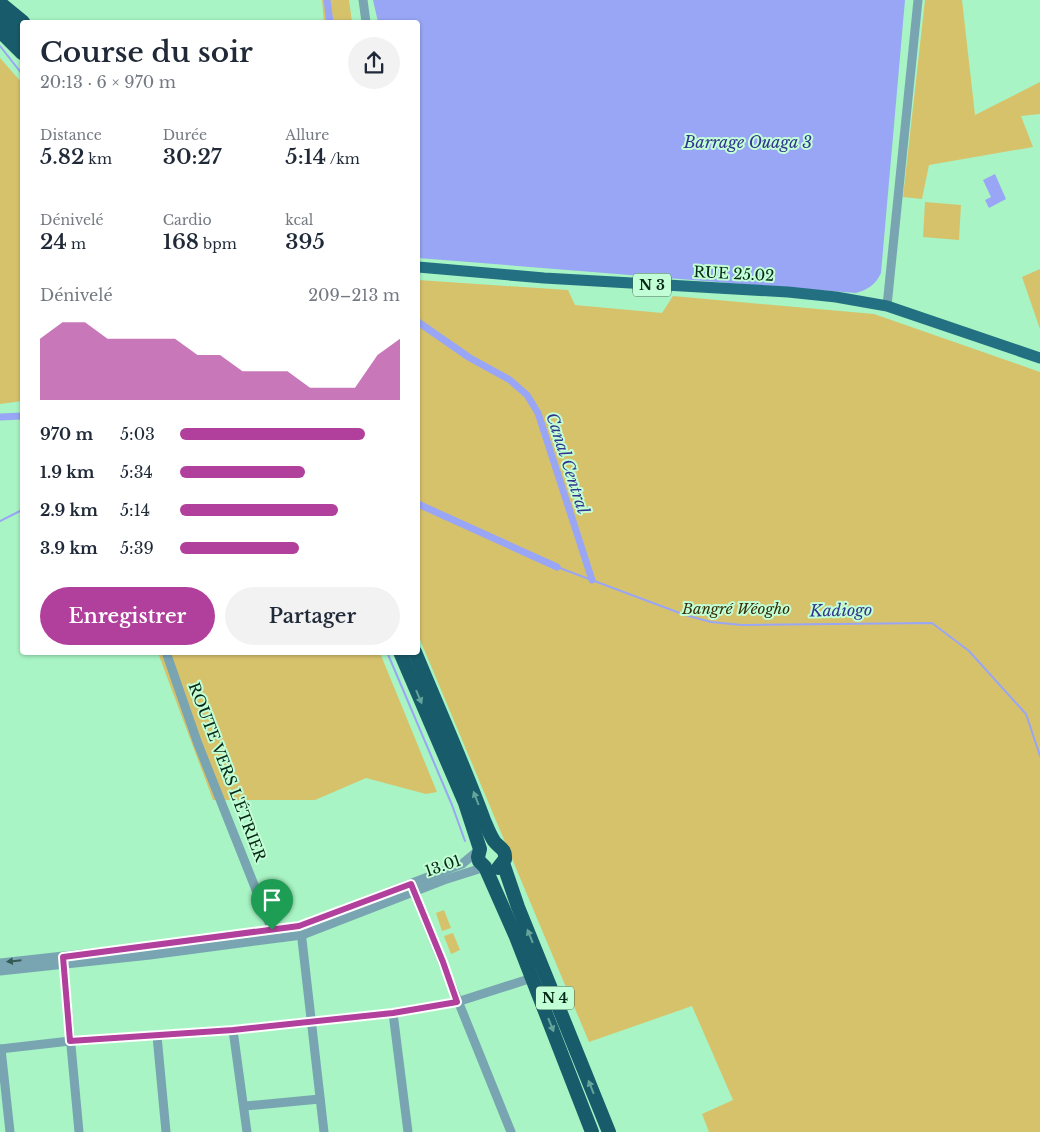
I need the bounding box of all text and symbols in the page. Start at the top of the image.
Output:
text: Course du soir [40,35,253,70]
button: share [348,37,400,89]
text: 20:13 · 6 × 970 m [40,72,176,92]
text: Distance [40,126,102,144]
text: Durée [163,126,207,144]
text: Allure [285,126,329,144]
water label: Barrage Ouaga 3 [683,132,812,152]
text: 5.82 [40,144,84,170]
text: 30:27 [163,144,222,170]
text: 5:14 [285,144,326,170]
text: km [84,150,112,168]
text: /km [326,150,360,168]
text: Dénivelé [40,211,104,229]
text: Cardio [163,211,212,229]
text: kcal [285,211,313,229]
text: 24 [40,229,67,255]
text: 168 [163,229,199,255]
text: 395 [285,229,325,255]
text: m [67,235,86,253]
text: bpm [199,235,237,253]
street label: RUE 25.02 [693,262,775,285]
road number: N 3 [633,274,671,296]
text: Dénivelé [40,285,113,305]
text: 209–213 m [308,285,400,305]
water label: Canal Central [542,410,594,517]
text: 970 m [40,424,93,444]
text: 5:03 [120,424,155,444]
text: 1.9 km [40,462,95,482]
text: 5:34 [120,462,153,482]
text: 2.9 km [40,500,98,520]
text: 5:14 [120,500,150,520]
text: 3.9 km [40,538,98,558]
text: 5:39 [120,538,154,558]
button: Enregistrer [40,587,215,645]
button: Partager [225,587,400,645]
park label: Bangré Wéogho [681,599,790,618]
water label: Kadiogo [809,599,872,621]
street label: ROUTE VERS L'ÉTRIER [185,680,271,865]
one-way arrow [415,690,423,705]
one-way arrow [472,790,479,805]
street label: 13.01 [422,851,463,881]
pin [251,879,293,930]
icon: arrive [258,886,286,914]
one-way arrow [525,929,533,943]
one-way arrow [6,958,22,966]
road number: N 4 [536,986,574,1010]
one-way arrow [547,1018,555,1033]
one-way arrow [587,1079,595,1094]

